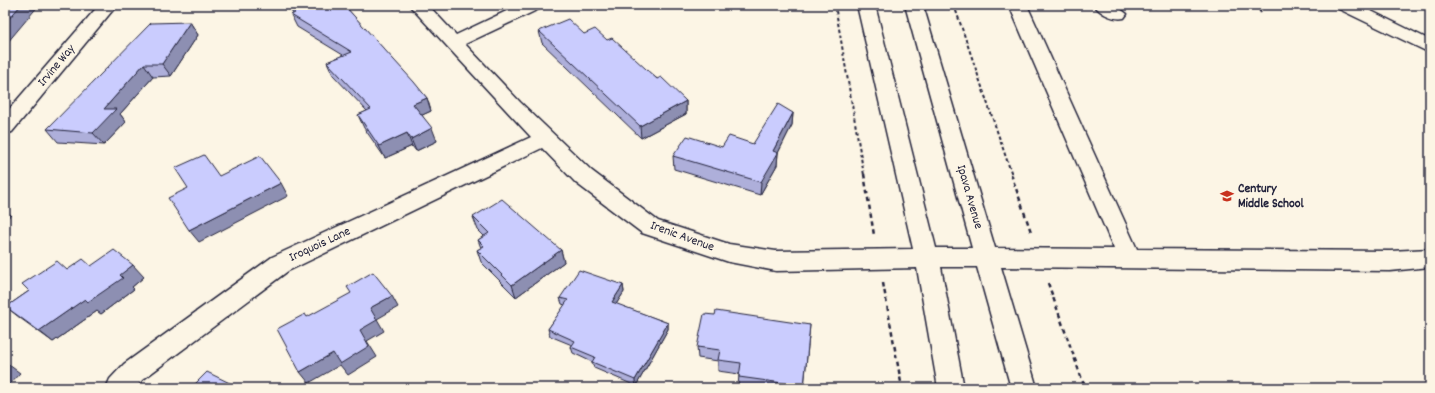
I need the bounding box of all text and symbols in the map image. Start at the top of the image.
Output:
street label: Irvine Way [34,40,81,91]
street label: Ipava Avenue [951,163,987,232]
place label: Century Middle School [1238,180,1304,214]
school or university icon: Century Middle School [1219,188,1235,204]
street label: Irenic Avenue [647,217,717,257]
street label: Iroquois Lane [286,222,354,268]

